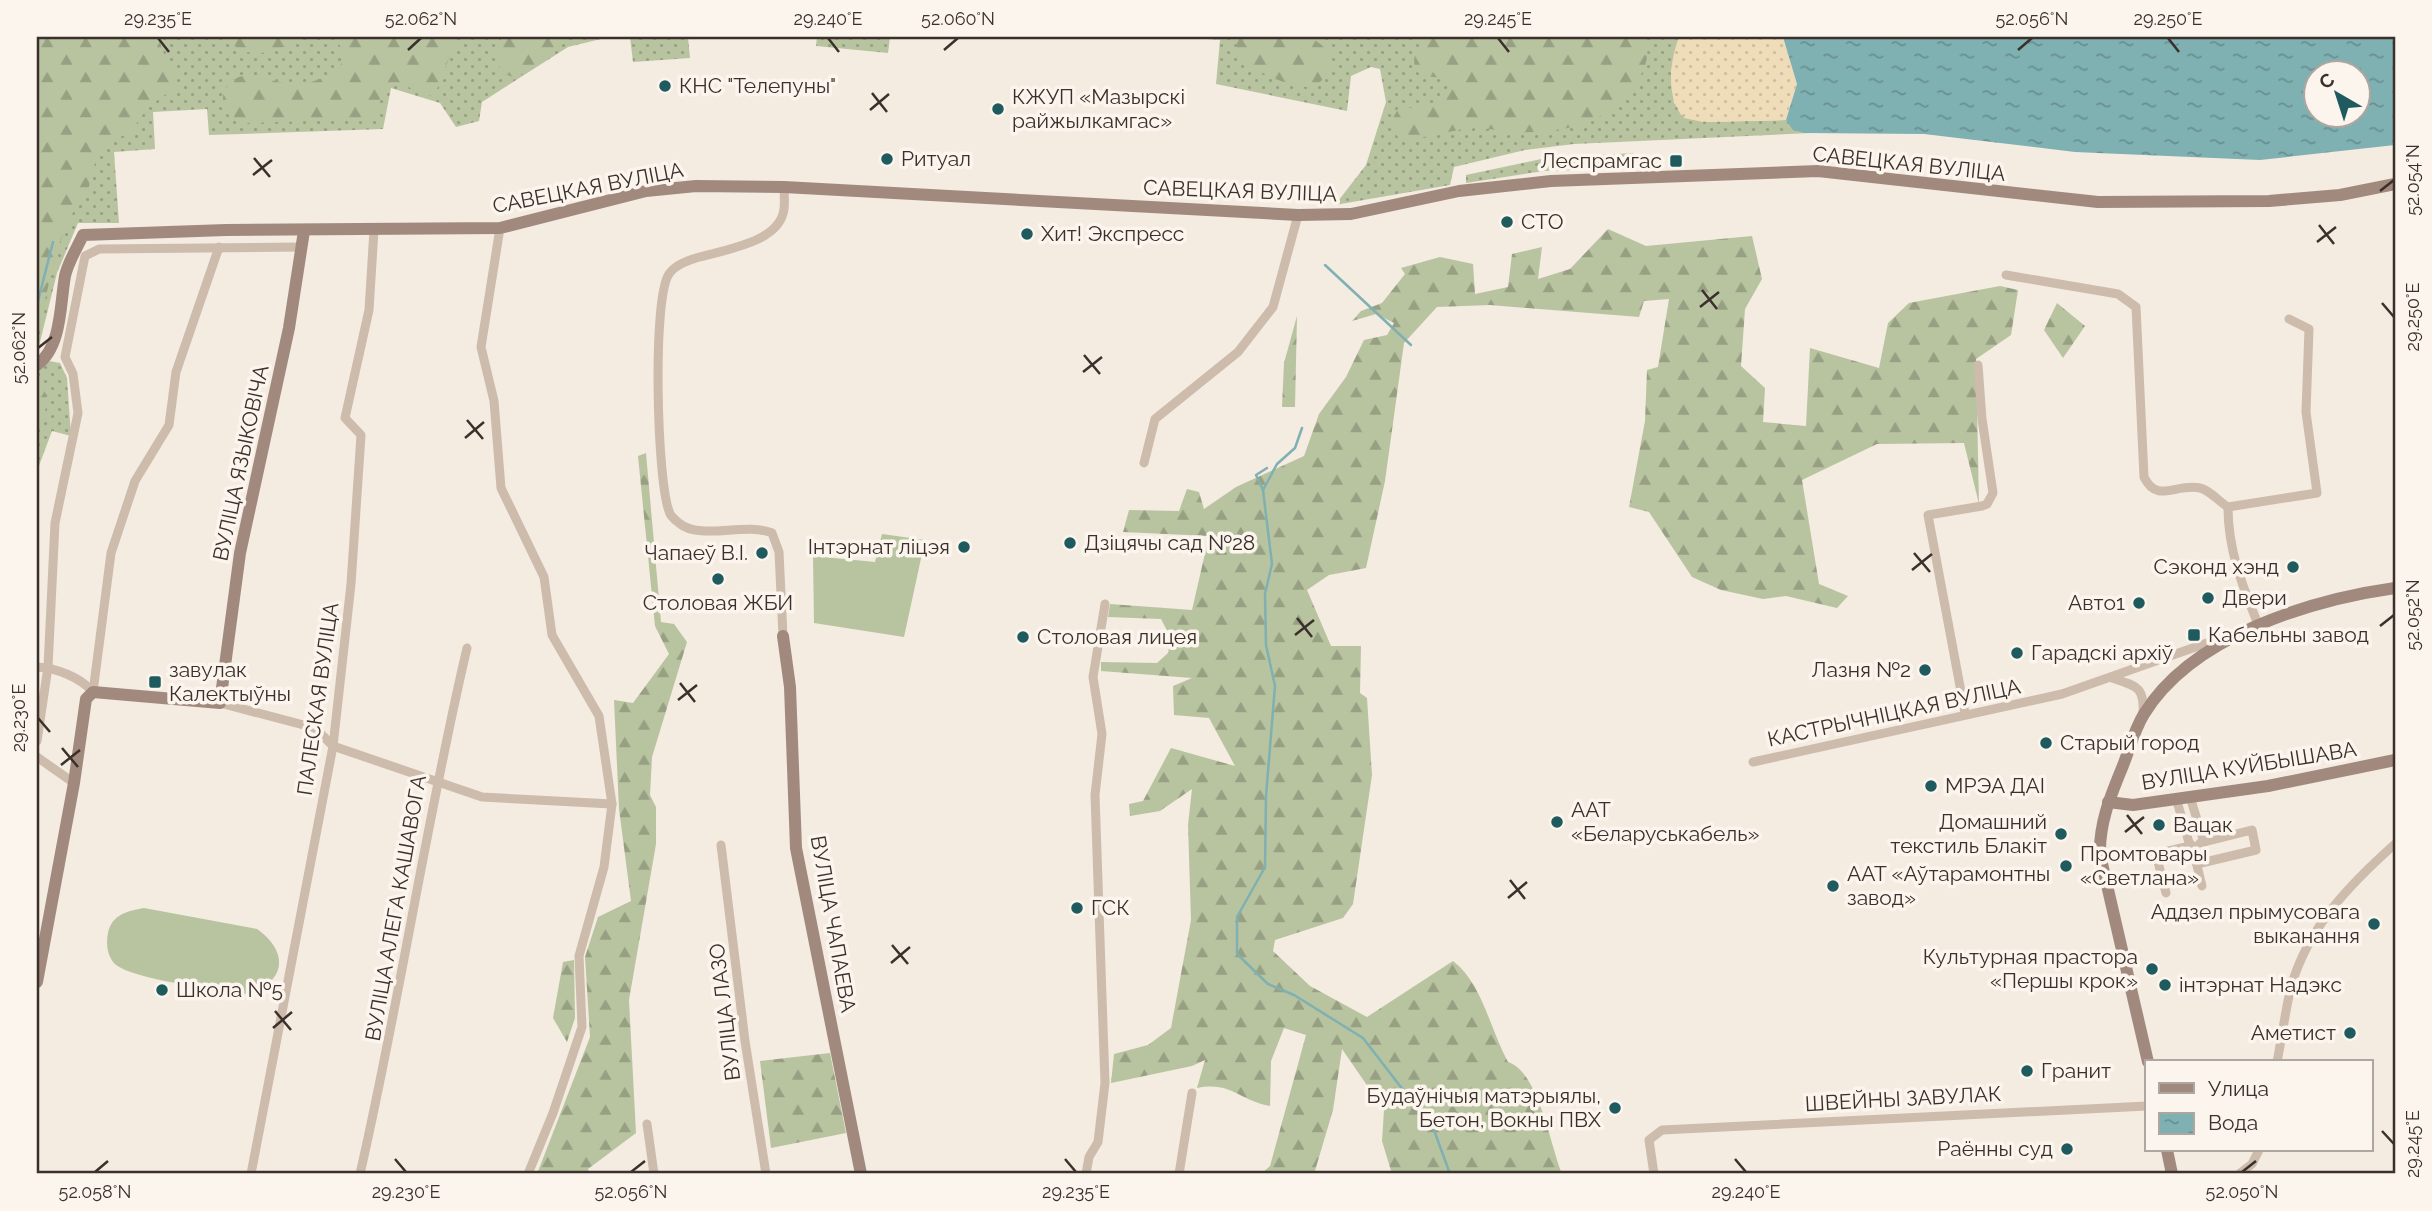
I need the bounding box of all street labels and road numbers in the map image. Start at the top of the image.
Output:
street label: САВЕЦКАЯ ВУЛІЦА [1811,141,2007,186]
street label: САВЕЦКАЯ ВУЛІЦА [490,157,685,218]
street label: САВЕЦКАЯ ВУЛІЦА [1143,175,1337,206]
street label: ВУЛІЦА ЯЗЫКОВІЧА [208,363,273,563]
street label: ПАЛЕСКАЯ ВУЛІЦА [292,601,343,797]
street label: КАСТРЫЧНІЦКАЯ ВУЛІЦА [1765,673,2023,752]
street label: ВУЛІЦА КУЙБЫШАВА [2140,736,2358,795]
street label: ВУЛІЦА АЛЕГА КАШАВОГА [360,773,431,1043]
street label: ВУЛІЦА ЧАПАЕВА [806,833,861,1014]
street label: ВУЛІЦА ЛАЗО [704,942,745,1082]
street label: ШВЕЙНЫ ЗАВУЛАК [1804,1081,2002,1116]

